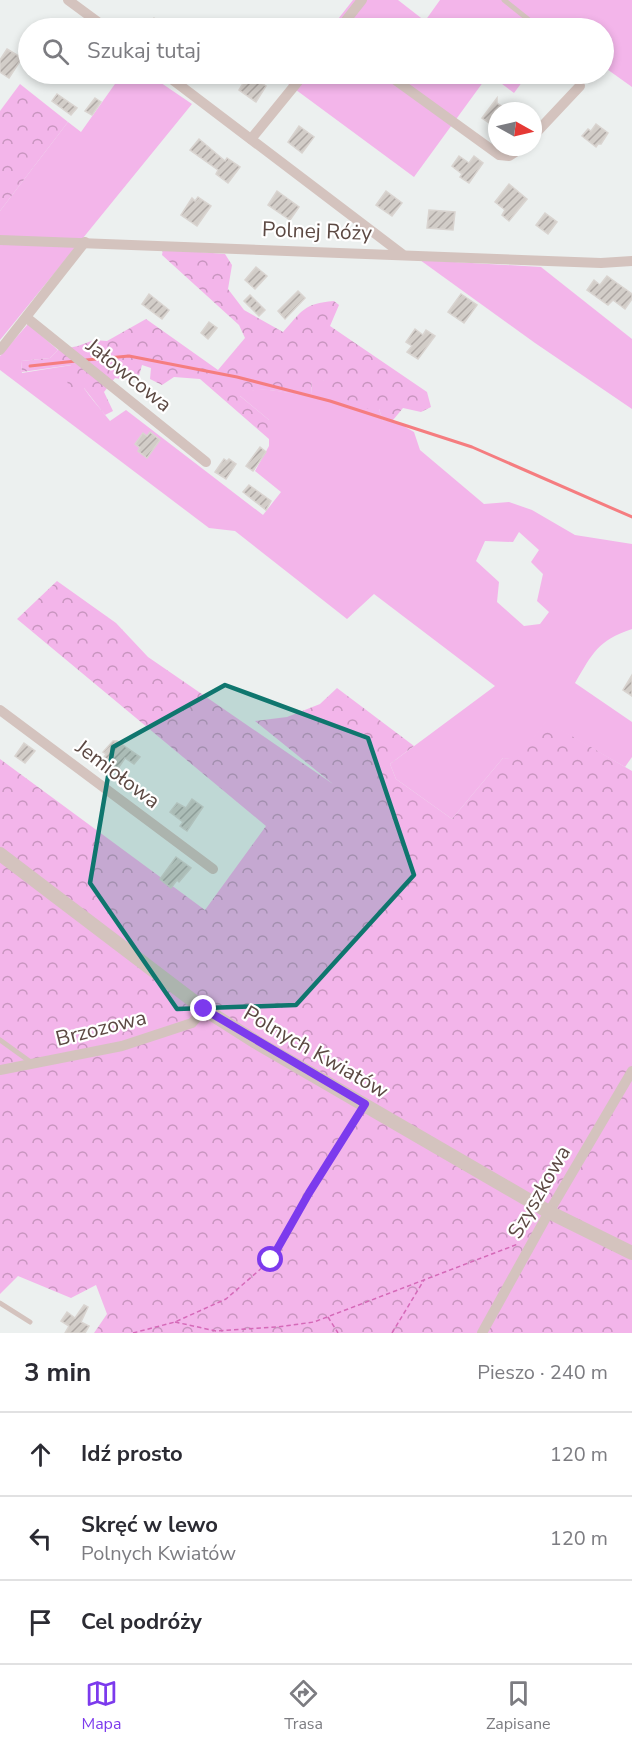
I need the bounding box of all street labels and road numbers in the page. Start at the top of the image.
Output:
street label: Polnej Róży [262,215,373,247]
street label: Jałowcowa [80,331,178,418]
street label: Jemiołowa [69,733,166,815]
street label: Polnych Kwiatów [238,999,394,1105]
street label: Brzozowa [53,1003,149,1053]
street label: Szyszkowa [501,1140,577,1244]

